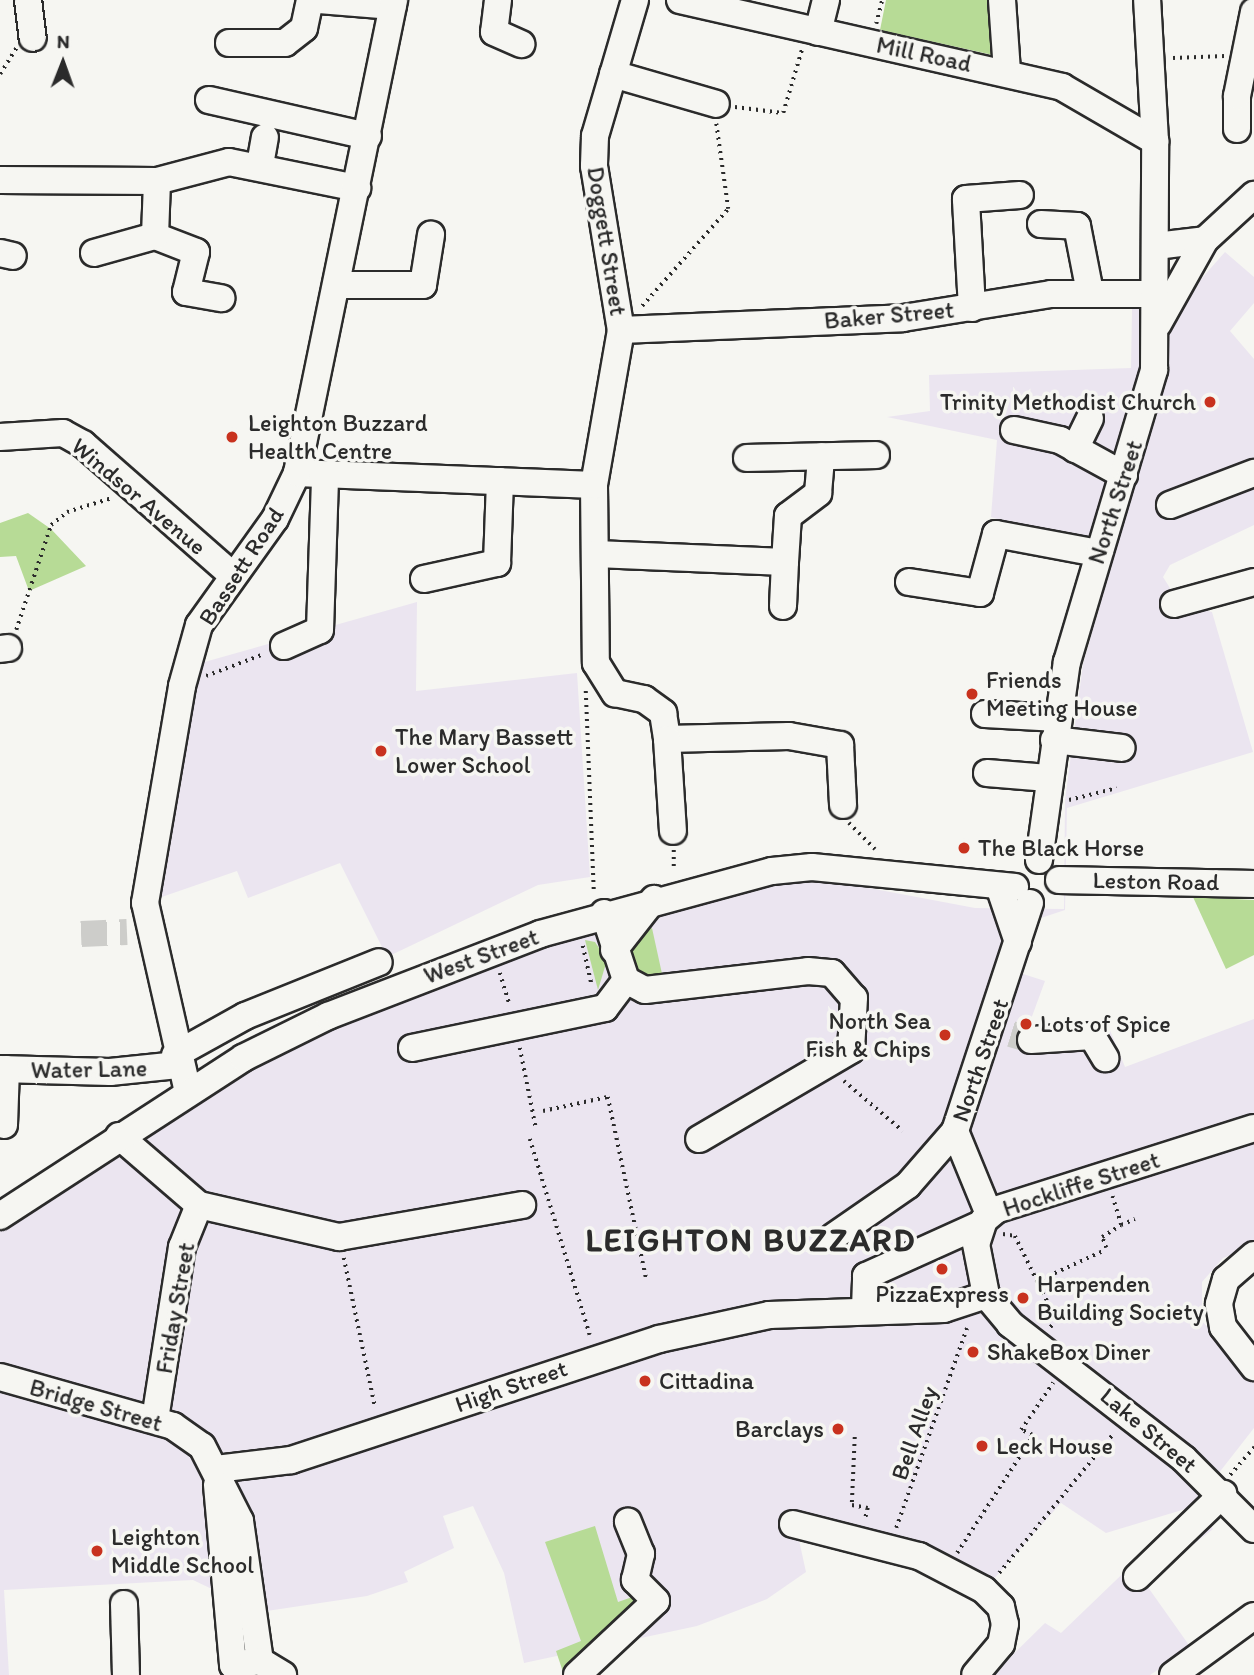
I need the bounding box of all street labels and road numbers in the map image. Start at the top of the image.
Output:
street label: Mill Road [874,30,974,78]
street label: Doggett Street [581,165,633,317]
street label: Baker Street [823,295,955,335]
street label: Windsor Avenue [66,432,212,560]
street label: North Street [1081,436,1149,568]
street label: Bassett Road [192,502,290,630]
street label: Leston Road [1093,866,1219,896]
street label: West Street [420,922,542,990]
street label: North Street [945,995,1015,1125]
street label: Water Lane [31,1054,147,1084]
street label: Hockliffe Street [999,1145,1163,1223]
street label: Friday Street [149,1240,201,1376]
street label: High Street [451,1353,571,1419]
street label: Bridge Street [26,1372,166,1438]
street label: Lake Street [1095,1381,1203,1479]
street label: Bell Alley [884,1382,944,1484]

